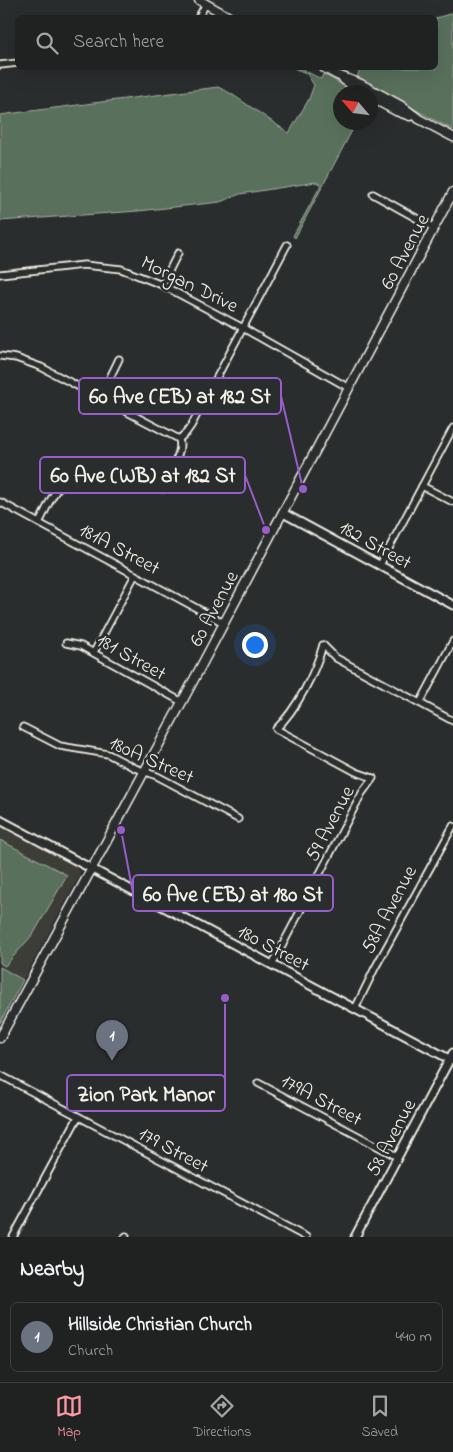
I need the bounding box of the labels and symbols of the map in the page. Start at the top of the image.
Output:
north arrow [333,85,378,130]
street label: 60 Avenue [374,209,438,295]
street label: Morgan Drive [135,249,243,322]
callout: 60 Ave (EB) at 182 St [79,378,281,414]
text: 60 Ave (EB) at 182 St [89,383,272,413]
callout: 60 Ave (WB) at 182 St [40,457,245,493]
text: 60 Ave (WB) at 182 St [51,462,236,492]
street label: 182 Street [333,514,417,578]
street label: 181A Street [73,517,165,584]
street label: 60 Avenue [183,566,247,652]
street label: 181 Street [91,627,171,689]
your location [242,632,268,658]
street label: 180A Street [104,730,198,793]
street label: 59 Avenue [299,781,363,867]
street label: 58A Avenue [355,861,426,959]
callout: 60 Ave (EB) at 180 St [133,875,333,911]
text: 60 Ave (EB) at 180 St [143,881,324,911]
street label: 180 Street [232,918,314,980]
pin: 1 [96,1020,128,1061]
street label: 179A Street [275,1068,367,1135]
callout: Zion Park Manor [67,1075,225,1111]
text: Zion Park Manor [77,1081,215,1111]
street label: 58 Avenue [360,1094,425,1182]
street label: 179 Street [132,1121,213,1182]

